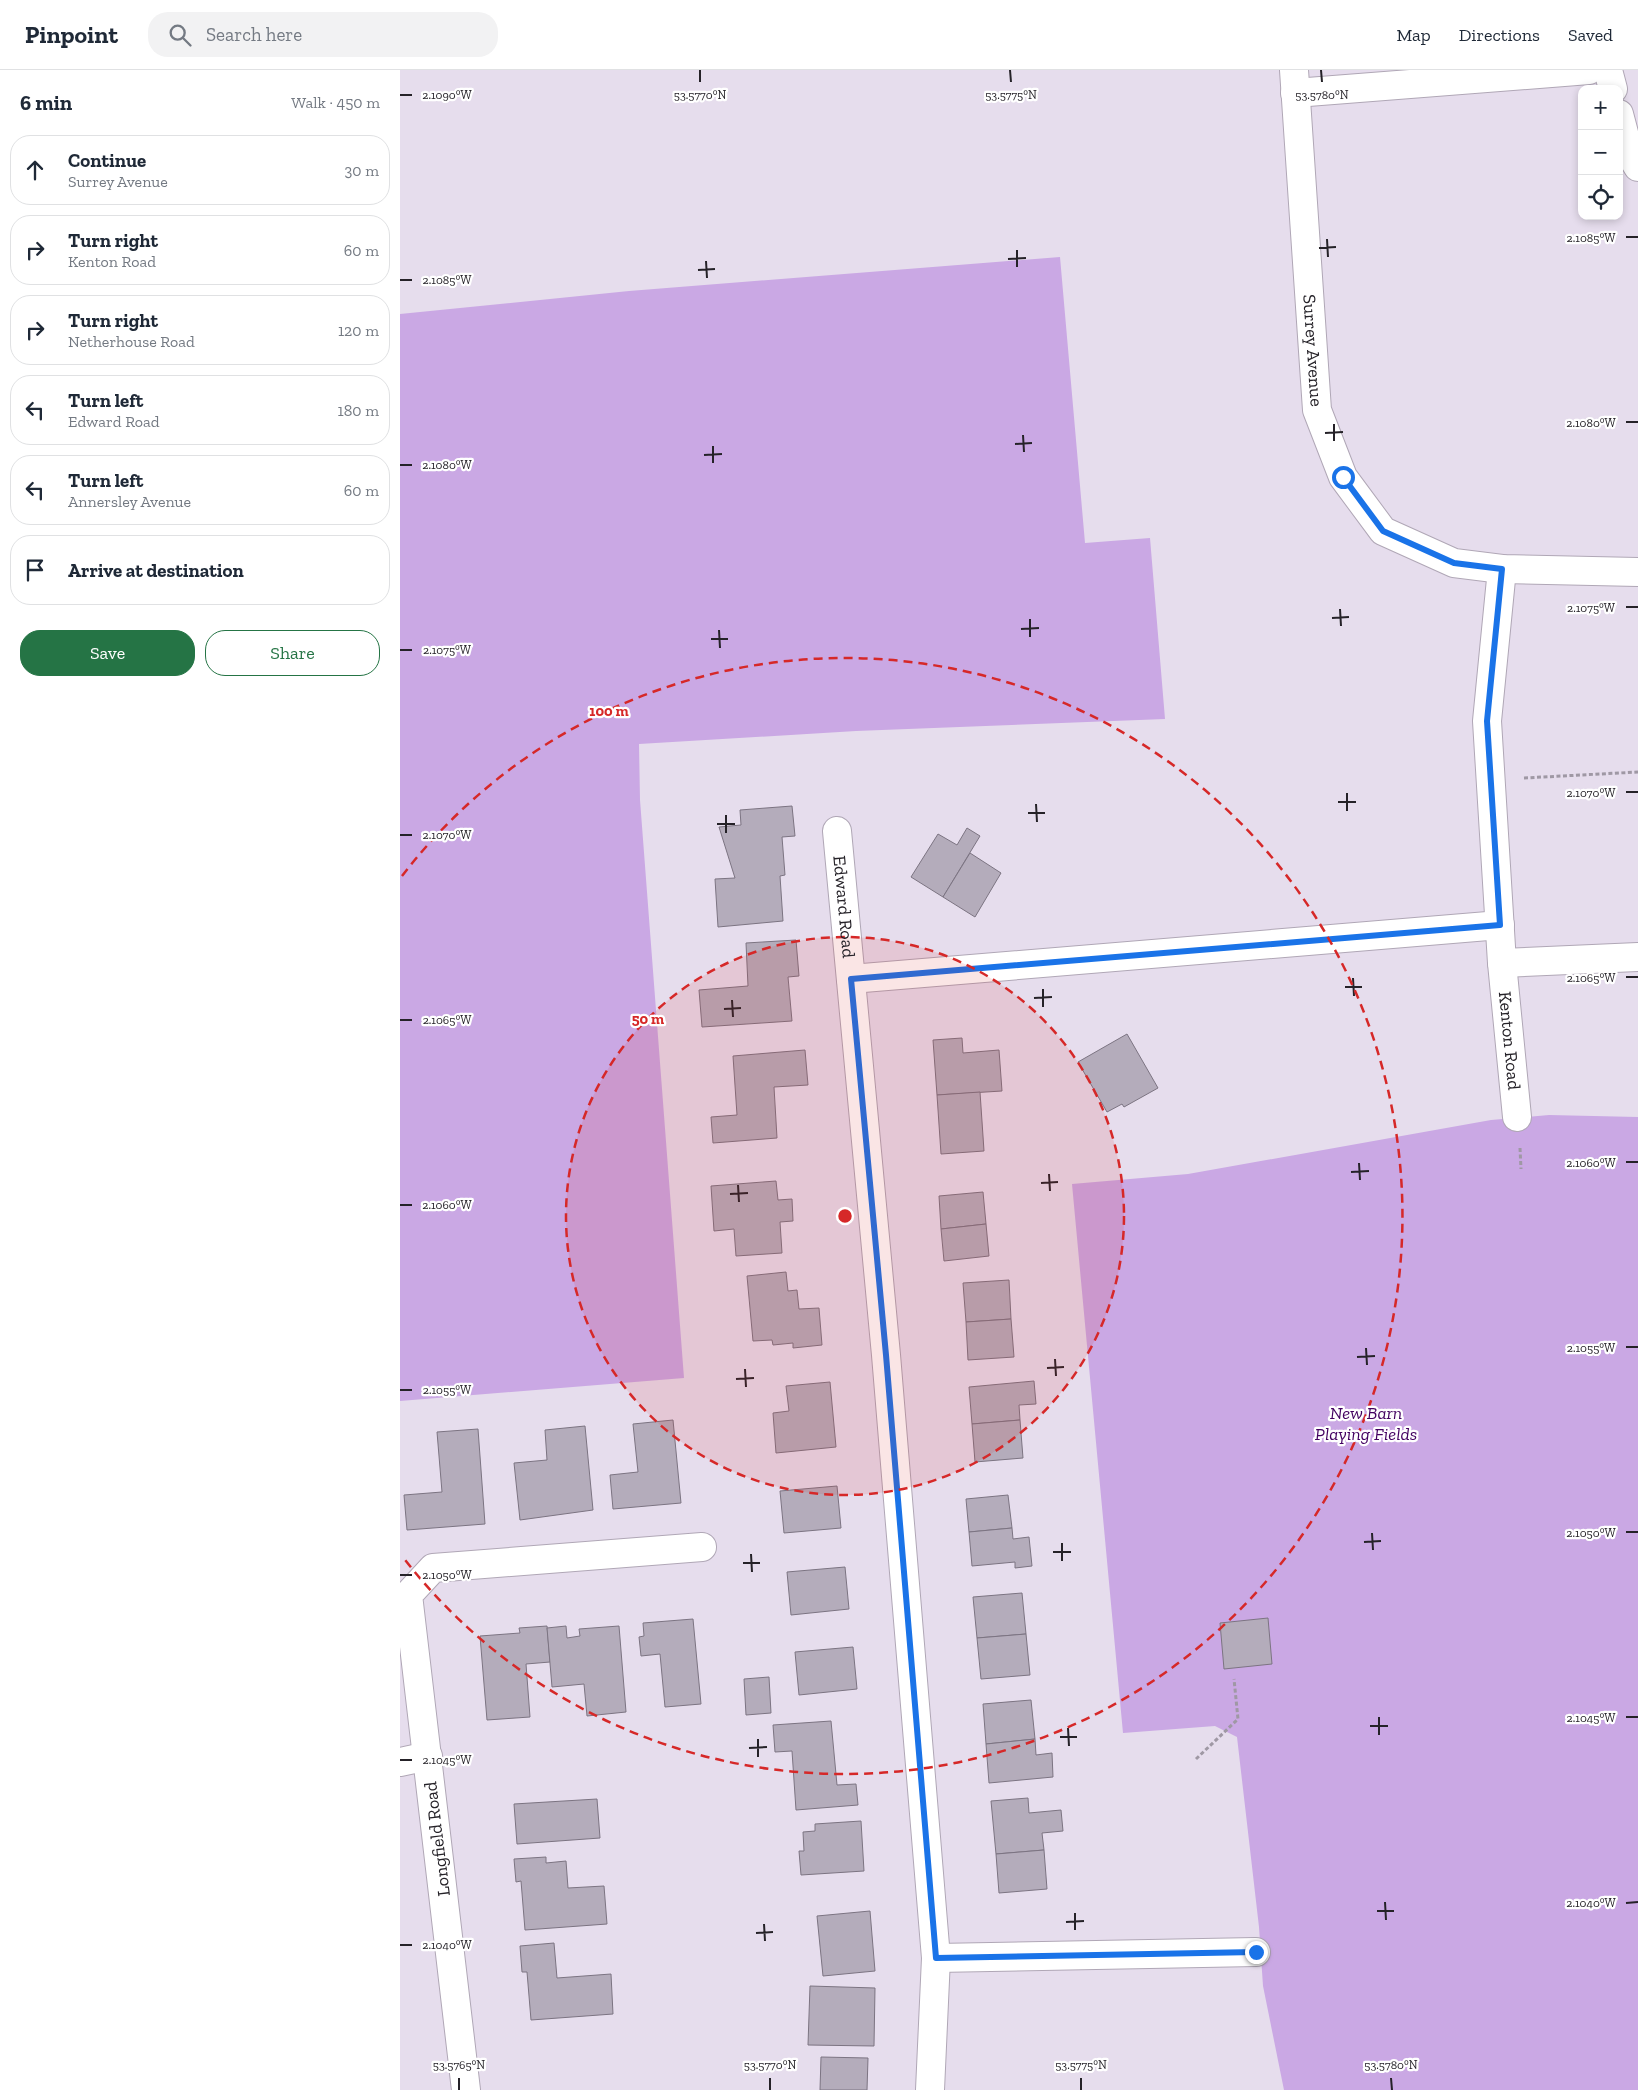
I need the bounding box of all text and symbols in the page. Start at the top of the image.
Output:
search box [148,12,498,57]
text: Pinpoint [25,20,118,49]
icon: search [166,21,194,49]
text: Search here [206,23,302,46]
text: Map [1396,24,1431,46]
text: Directions [1459,24,1540,46]
text: Saved [1568,24,1613,46]
map controls [1578,85,1623,220]
button: + [1578,85,1623,130]
text: 2.1090°W [422,88,473,102]
text: 53.5770°N [674,88,726,102]
text: 53.5775°N [985,88,1037,102]
text: 53.5780°N [1295,88,1349,102]
text: 6 min [20,90,72,115]
text: Walk · 450 m [291,93,380,112]
button: − [1578,130,1623,175]
text: Continue [68,149,146,172]
icon: ahead [21,156,49,184]
text: 30 m [345,161,379,180]
text: Surrey Avenue [68,172,168,191]
button: locate [1578,175,1623,220]
text: Turn right [68,229,158,252]
text: 2.1085°W [1567,231,1616,245]
icon: right [21,236,49,264]
text: 60 m [344,241,379,260]
text: Kenton Road [68,252,156,271]
text: 2.1085°W [423,273,472,287]
street label: Surrey Avenue [1298,294,1328,407]
text: Turn right [68,309,158,332]
icon: right [21,316,49,344]
text: 120 m [338,321,379,340]
text: Netherhouse Road [68,332,195,351]
text: Turn left [68,389,143,412]
icon: left [21,396,49,424]
text: 180 m [338,401,379,420]
text: Edward Road [68,412,160,431]
text: 2.1080°W [1566,416,1617,430]
text: 2.1080°W [422,458,473,472]
route start [1332,466,1355,489]
text: Turn left [68,469,143,492]
icon: left [21,476,49,504]
text: 60 m [344,481,379,500]
text: Annersley Avenue [68,492,191,511]
icon: arrive [21,556,49,584]
text: Arrive at destination [68,559,244,582]
text: 2.1075°W [1567,601,1616,615]
button: Save [20,630,195,676]
button: Share [205,630,380,676]
text: 2.1075°W [423,643,472,657]
text: 100 m [589,702,629,720]
text: 2.1070°W [1567,786,1616,800]
text: 2.1070°W [423,828,472,842]
street label: Edward Road [828,854,860,959]
text: 2.1065°W [1567,971,1616,985]
street label: Kenton Road [1494,990,1525,1091]
text: 50 m [632,1010,664,1028]
text: 2.1065°W [423,1013,472,1027]
text: 2.1060°W [1566,1156,1617,1170]
text: 2.1060°W [422,1198,473,1212]
centre of rings [836,1207,854,1225]
text: 2.1055°W [1567,1341,1616,1355]
text: 2.1055°W [423,1383,472,1397]
park label: New Barn Playing Fields [1315,1402,1417,1445]
text: 2.1050°W [1566,1526,1616,1540]
text: 2.1050°W [422,1568,472,1582]
text: 2.1045°W [1567,1711,1616,1725]
text: 2.1045°W [423,1753,472,1767]
street label: Longfield Road [419,1780,455,1898]
text: 2.1040°W [1566,1896,1617,1910]
text: 2.1040°W [422,1938,473,1952]
route end [1245,1941,1268,1964]
text: 53.5765°N [433,2058,485,2072]
text: 53.5770°N [744,2058,796,2072]
text: 53.5775°N [1055,2058,1107,2072]
text: 53.5780°N [1364,2058,1418,2072]

